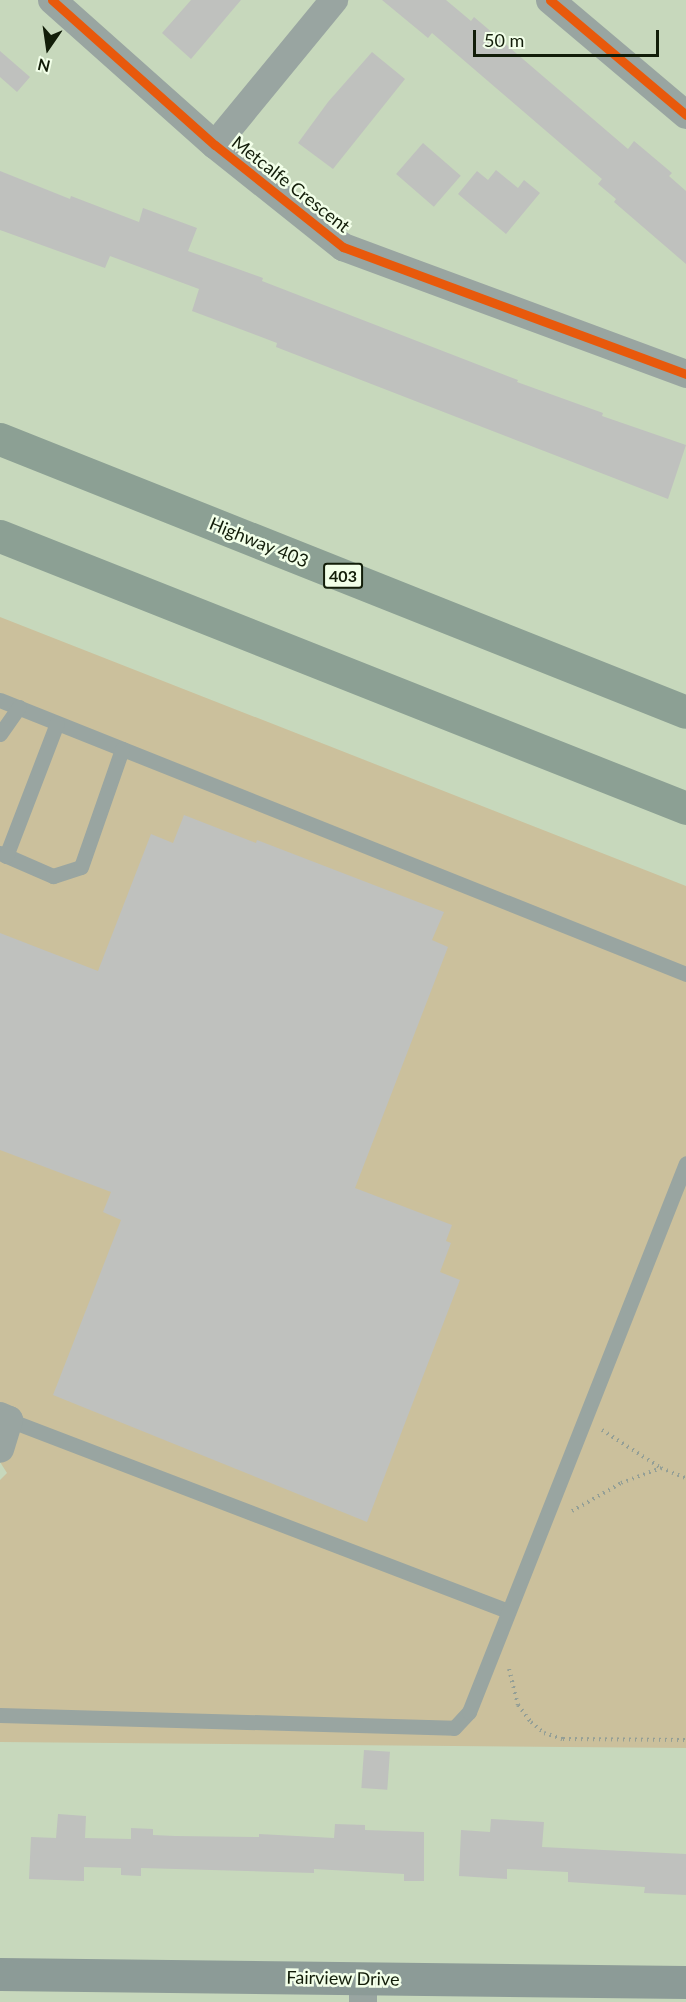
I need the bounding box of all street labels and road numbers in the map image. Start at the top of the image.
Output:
street label: Metcalfe Crescent [228,131,354,237]
street label: Highway 403 [206,512,312,572]
road number: 403 [322,563,364,589]
street label: Fairview Drive [286,1966,400,1990]

